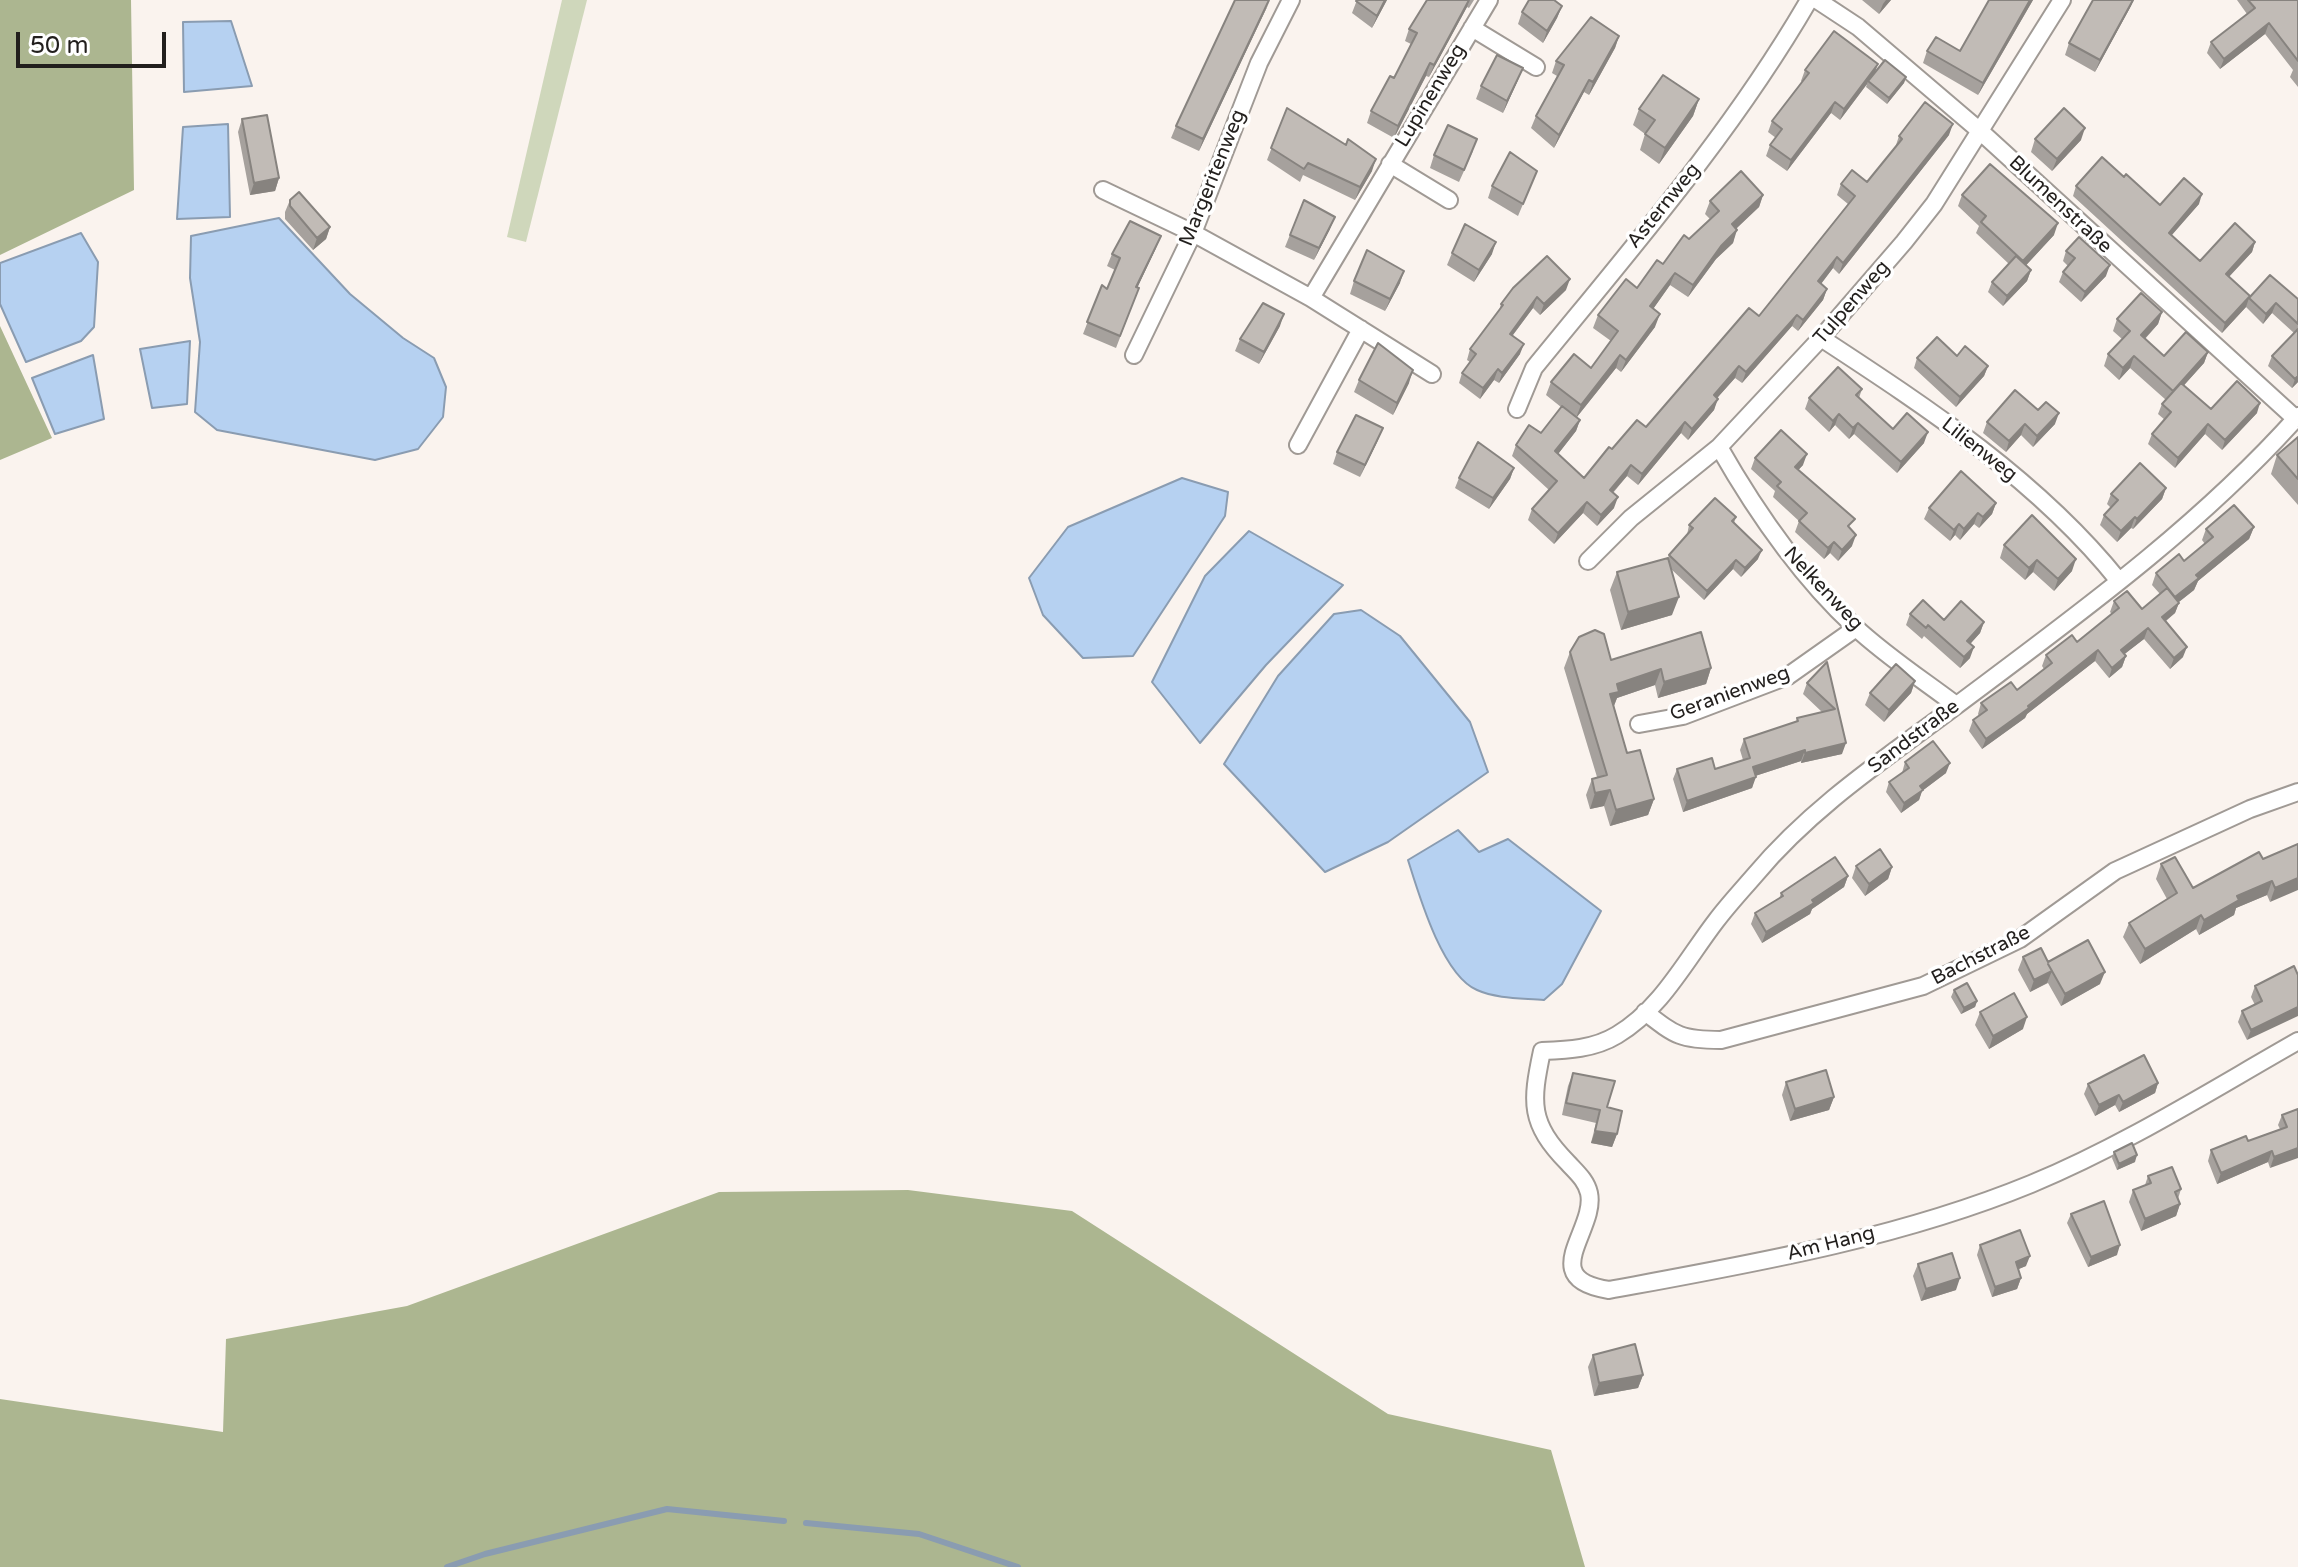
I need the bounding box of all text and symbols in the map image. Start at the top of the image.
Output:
scale bar [20,16,170,66]
text: 50 m [30,31,88,60]
street label: Lupinenweg [1391,40,1471,152]
street label: Margeritenweg [1175,106,1251,250]
street label: Blumenstraße [2003,151,2117,259]
street label: Asternweg [1622,159,1706,253]
street label: Tulpenweg [1809,256,1895,350]
street label: Lilienweg [1936,413,2022,487]
street label: Nelkenweg [1778,542,1868,636]
street label: Geranienweg [1667,661,1793,727]
street label: Sandstraße [1864,695,1964,779]
street label: Bachstraße [1928,921,2034,991]
street label: Am Hang [1785,1222,1877,1266]

